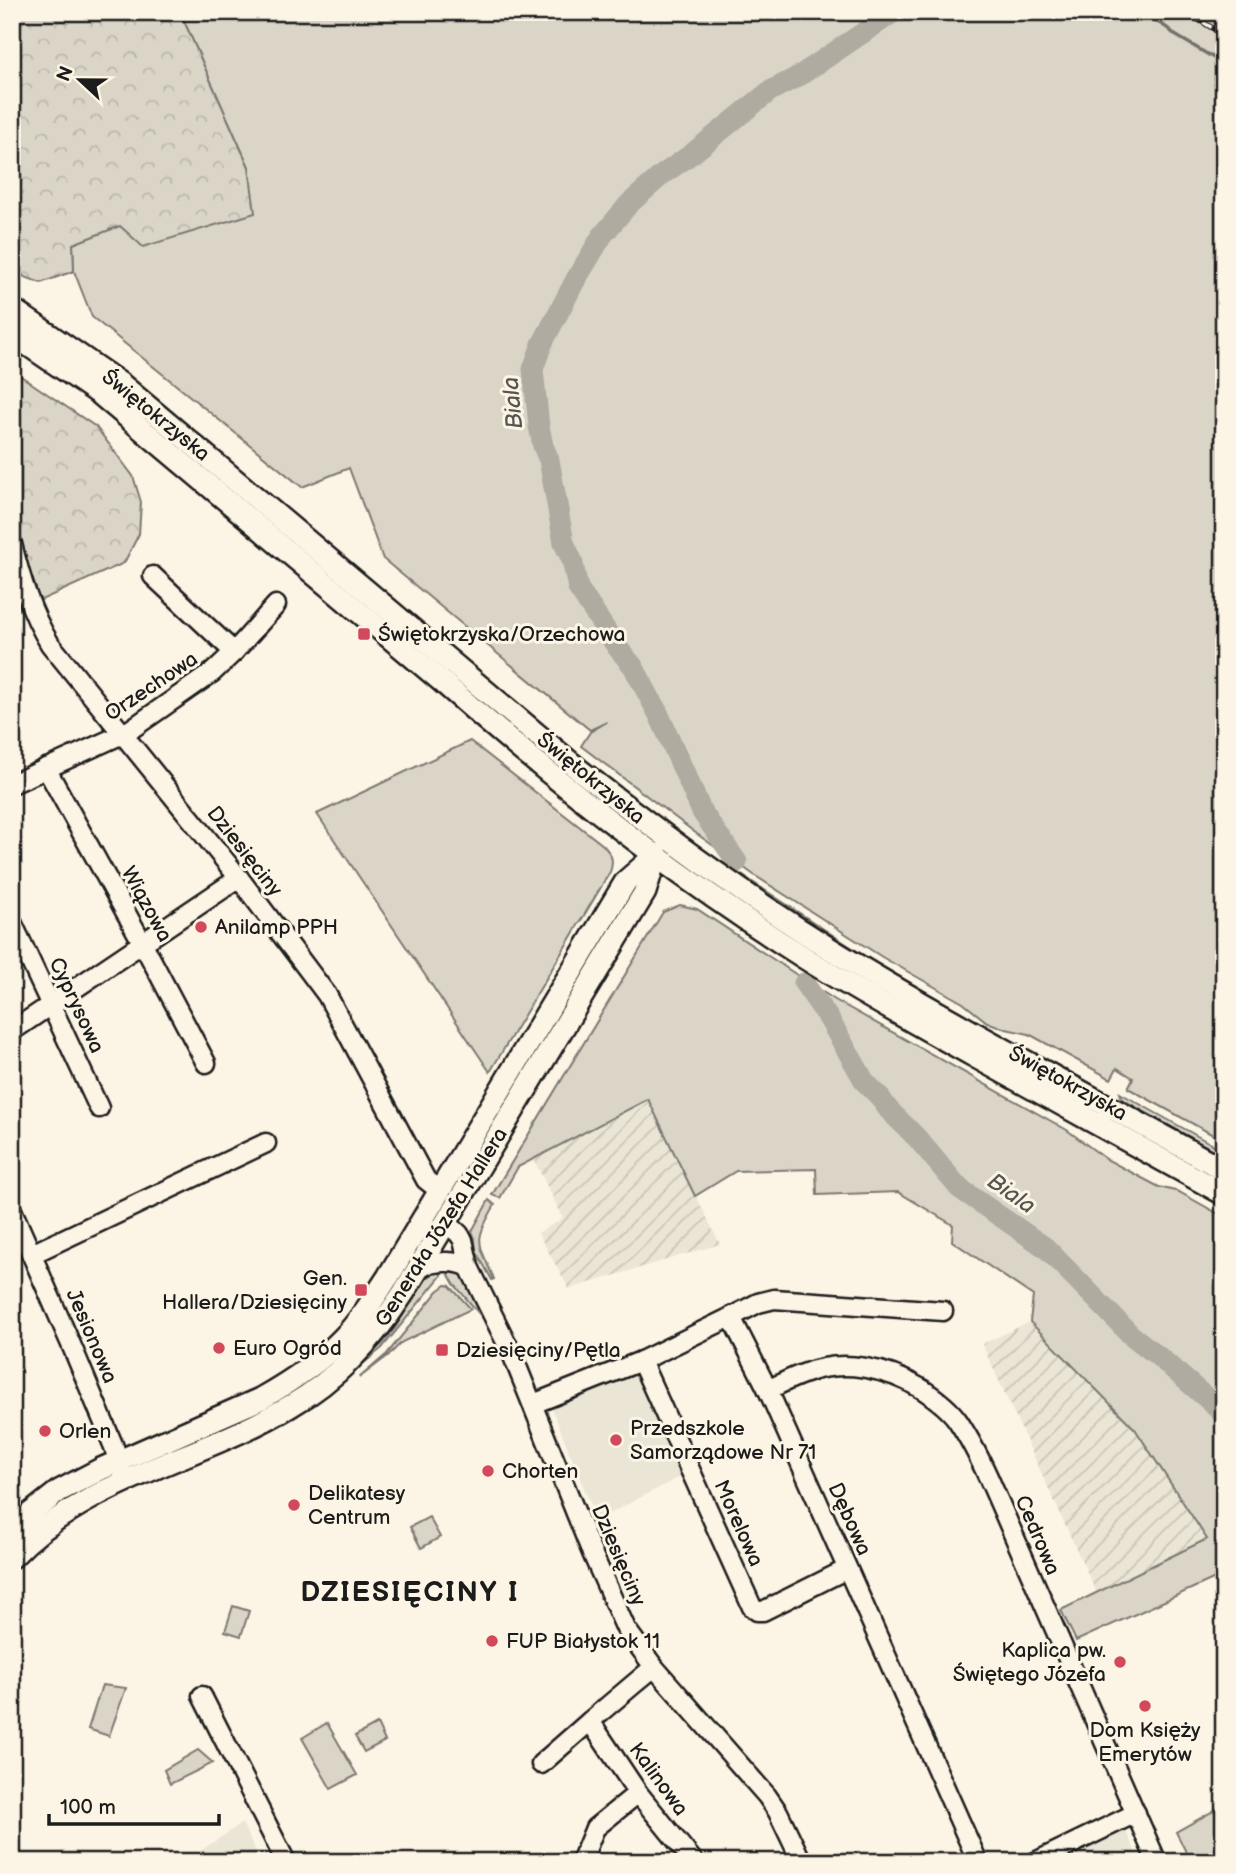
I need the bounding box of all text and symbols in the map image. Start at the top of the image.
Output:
north arrow [46,46,116,116]
text: N [52,63,79,85]
street label: Świętokrzyska [97,364,215,467]
water label: Biala [497,376,529,430]
place label: Świętokrzyska/Orzechowa [378,622,625,647]
marker: Świętokrzyska/Orzechowa [356,626,372,642]
street label: Orzechowa [100,646,202,727]
street label: Świętokrzyska [532,727,650,830]
street label: Dziesięciny [202,801,288,902]
street label: Wiązowa [116,862,177,946]
place label: Anilamp PPH [215,915,338,940]
marker: Anilamp PPH [193,919,209,935]
street label: Cyprysowa [44,953,110,1057]
street label: Świętokrzyska [1004,1041,1131,1126]
street label: Generała Józefa Hallera [370,1123,513,1331]
water label: Biala [982,1167,1041,1220]
place label: Gen. Hallera/Dziesięciny [162,1266,348,1315]
marker: Gen. Hallera/Dziesięciny [353,1282,369,1298]
street label: Jesionowa [61,1285,123,1387]
place label: Euro Ogród [233,1336,342,1361]
place label: Dziesięciny/Pętla [456,1338,621,1363]
marker: Euro Ogród [211,1340,227,1356]
marker: Dziesięciny/Pętla [434,1342,450,1358]
place label: Przedszkole Samorządowe Nr 71 [630,1416,816,1465]
place label: Orlen [59,1419,111,1444]
marker: Orlen [37,1423,53,1439]
marker: Przedszkole Samorządowe Nr 71 [608,1432,624,1448]
place label: Chorten [502,1459,578,1484]
marker: Chorten [480,1463,496,1479]
street label: Morelowa [708,1476,769,1570]
street label: Dębowa [822,1479,877,1559]
place label: Delikatesy Centrum [308,1481,406,1530]
street label: Cedrowa [1010,1492,1065,1579]
marker: Delikatesy Centrum [286,1497,302,1513]
street label: Dziesięciny [586,1501,651,1610]
district label: DZIESIĘCINY I [301,1576,519,1609]
place label: FUP Białystok 11 [506,1629,660,1654]
marker: FUP Białystok 11 [484,1633,500,1649]
place label: Kaplica pw. Świętego Józefa [953,1638,1106,1687]
marker: Kaplica pw. Świętego Józefa [1112,1654,1128,1670]
marker: Dom Księży Emerytów [1137,1698,1153,1714]
place label: Dom Księży Emerytów [1090,1718,1201,1767]
street label: Kalinowa [624,1738,693,1821]
scale bar [49,1783,219,1827]
text: 100 m [60,1795,116,1820]

